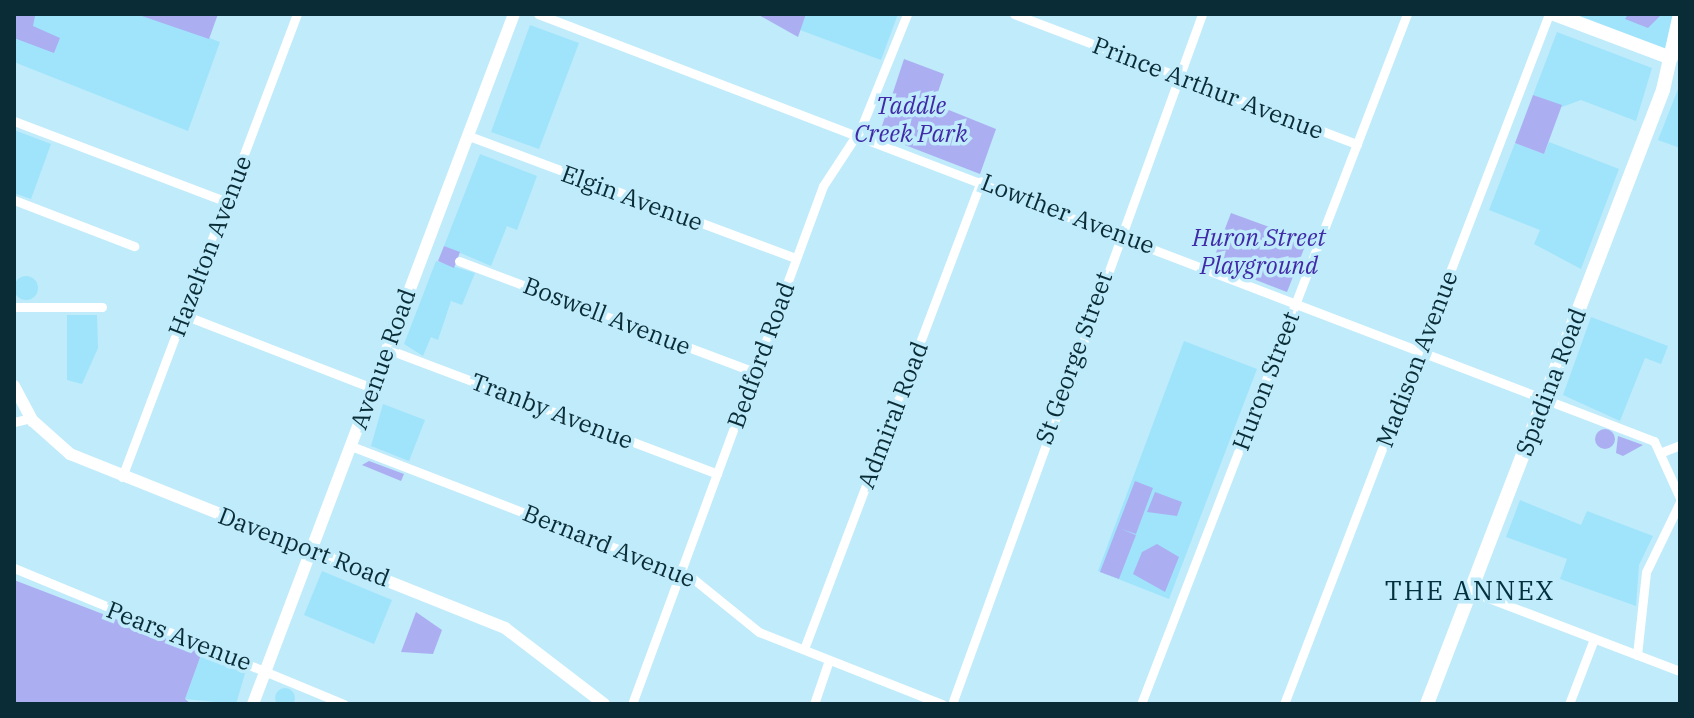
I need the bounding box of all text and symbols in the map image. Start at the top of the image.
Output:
street label: Prince Arthur Avenue [1088,31,1328,145]
park label: Taddle Creek Park [854,92,968,148]
street label: Hazelton Avenue [162,152,258,340]
street label: Elgin Avenue [557,159,707,237]
street label: Lowther Avenue [977,168,1159,260]
park label: Huron Street Playground [1192,224,1326,280]
street label: Madison Avenue [1370,267,1464,451]
street label: St George Street [1029,268,1119,448]
street label: Boswell Avenue [519,271,695,361]
street label: Bedford Road [721,278,801,432]
street label: Avenue Road [344,285,422,433]
street label: Spadina Road [1510,304,1592,460]
street label: Huron Street [1226,308,1306,454]
street label: Admiral Road [852,337,934,493]
street label: Tranby Avenue [467,367,637,455]
street label: Bernard Avenue [519,498,699,594]
street label: Davenport Road [214,501,394,593]
district label: THE ANNEX [1385,575,1555,607]
street label: Pears Avenue [102,595,256,677]

